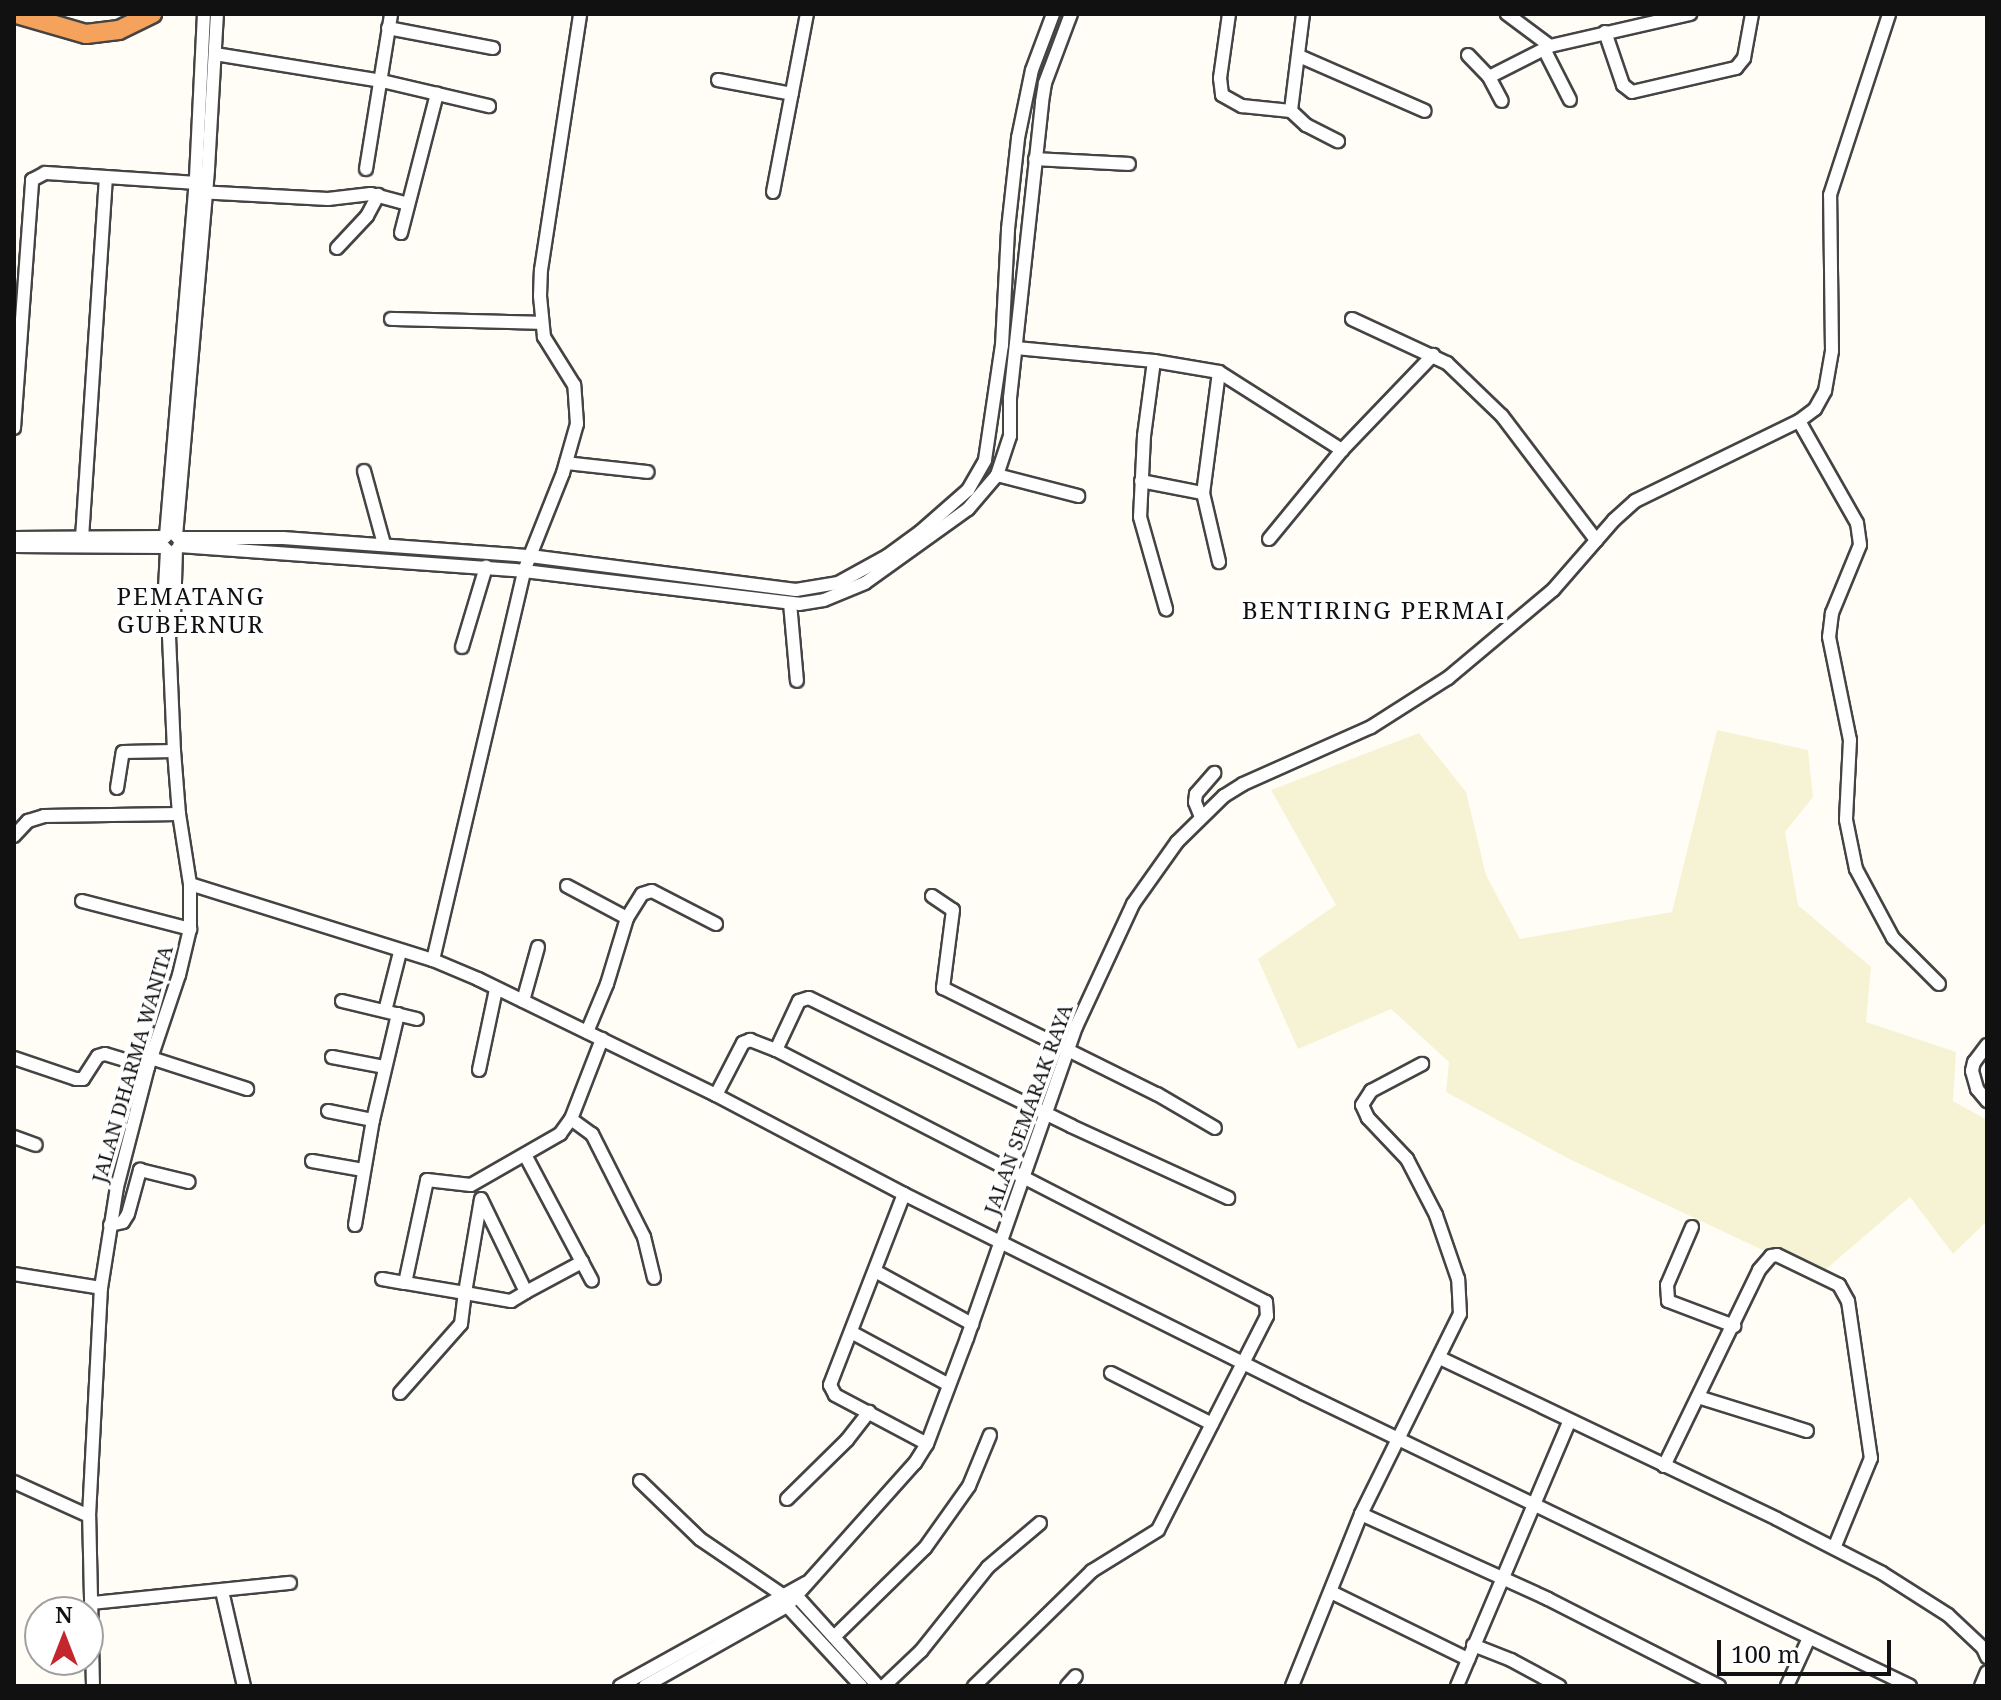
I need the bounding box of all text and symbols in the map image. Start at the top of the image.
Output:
district label: PEMATANG GUBERNUR [116,582,266,638]
district label: BENTIRING PERMAI [1242,596,1506,624]
street label: JALAN DHARMA WANITA [87,943,177,1185]
street label: JALAN SEMARAK RAYA [979,1001,1077,1217]
north arrow [24,1596,104,1676]
text: N [55,1599,73,1629]
scale bar [1721,1624,1895,1674]
text: 100 m [1731,1637,1800,1670]

